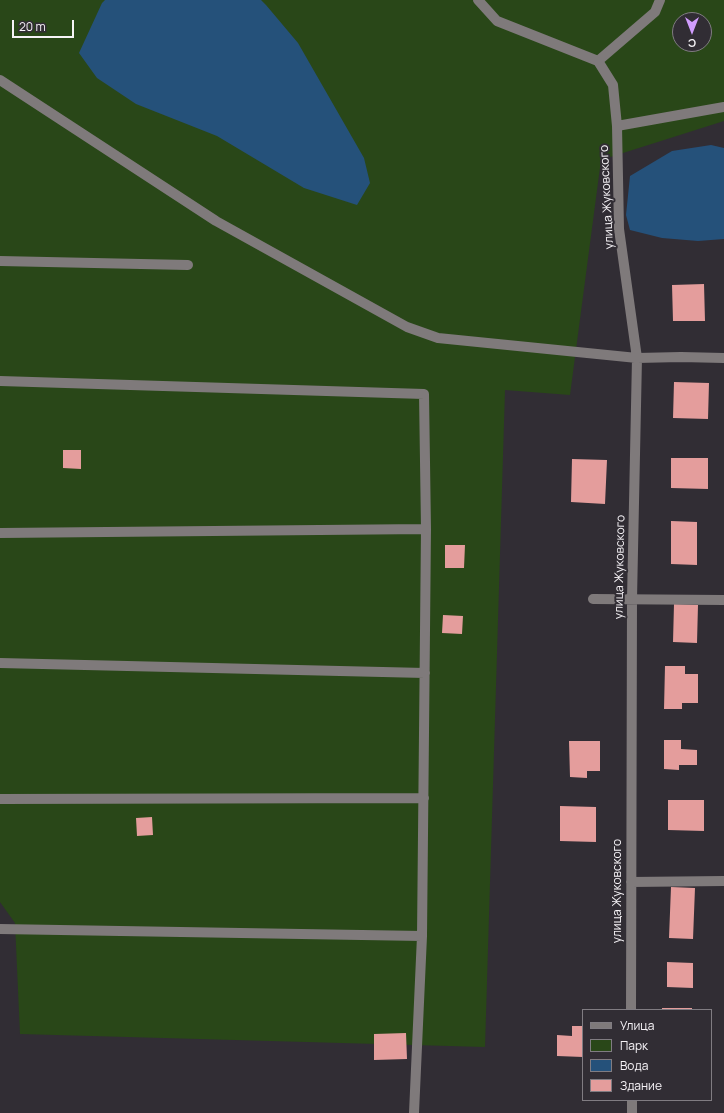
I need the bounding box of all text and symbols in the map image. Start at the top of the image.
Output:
scale bar [14,12,76,38]
north arrow [672,12,712,52]
text: 20 m [19,18,46,35]
text: С [688,36,696,51]
street label: улица Жуковского [597,145,617,249]
street label: улица Жуковского [612,515,628,619]
street label: улица Жуковского [611,839,625,943]
legend [582,1009,712,1101]
text: Улица [620,1017,654,1034]
text: Парк [620,1037,648,1054]
text: Вода [620,1057,648,1074]
text: Здание [620,1077,662,1094]

